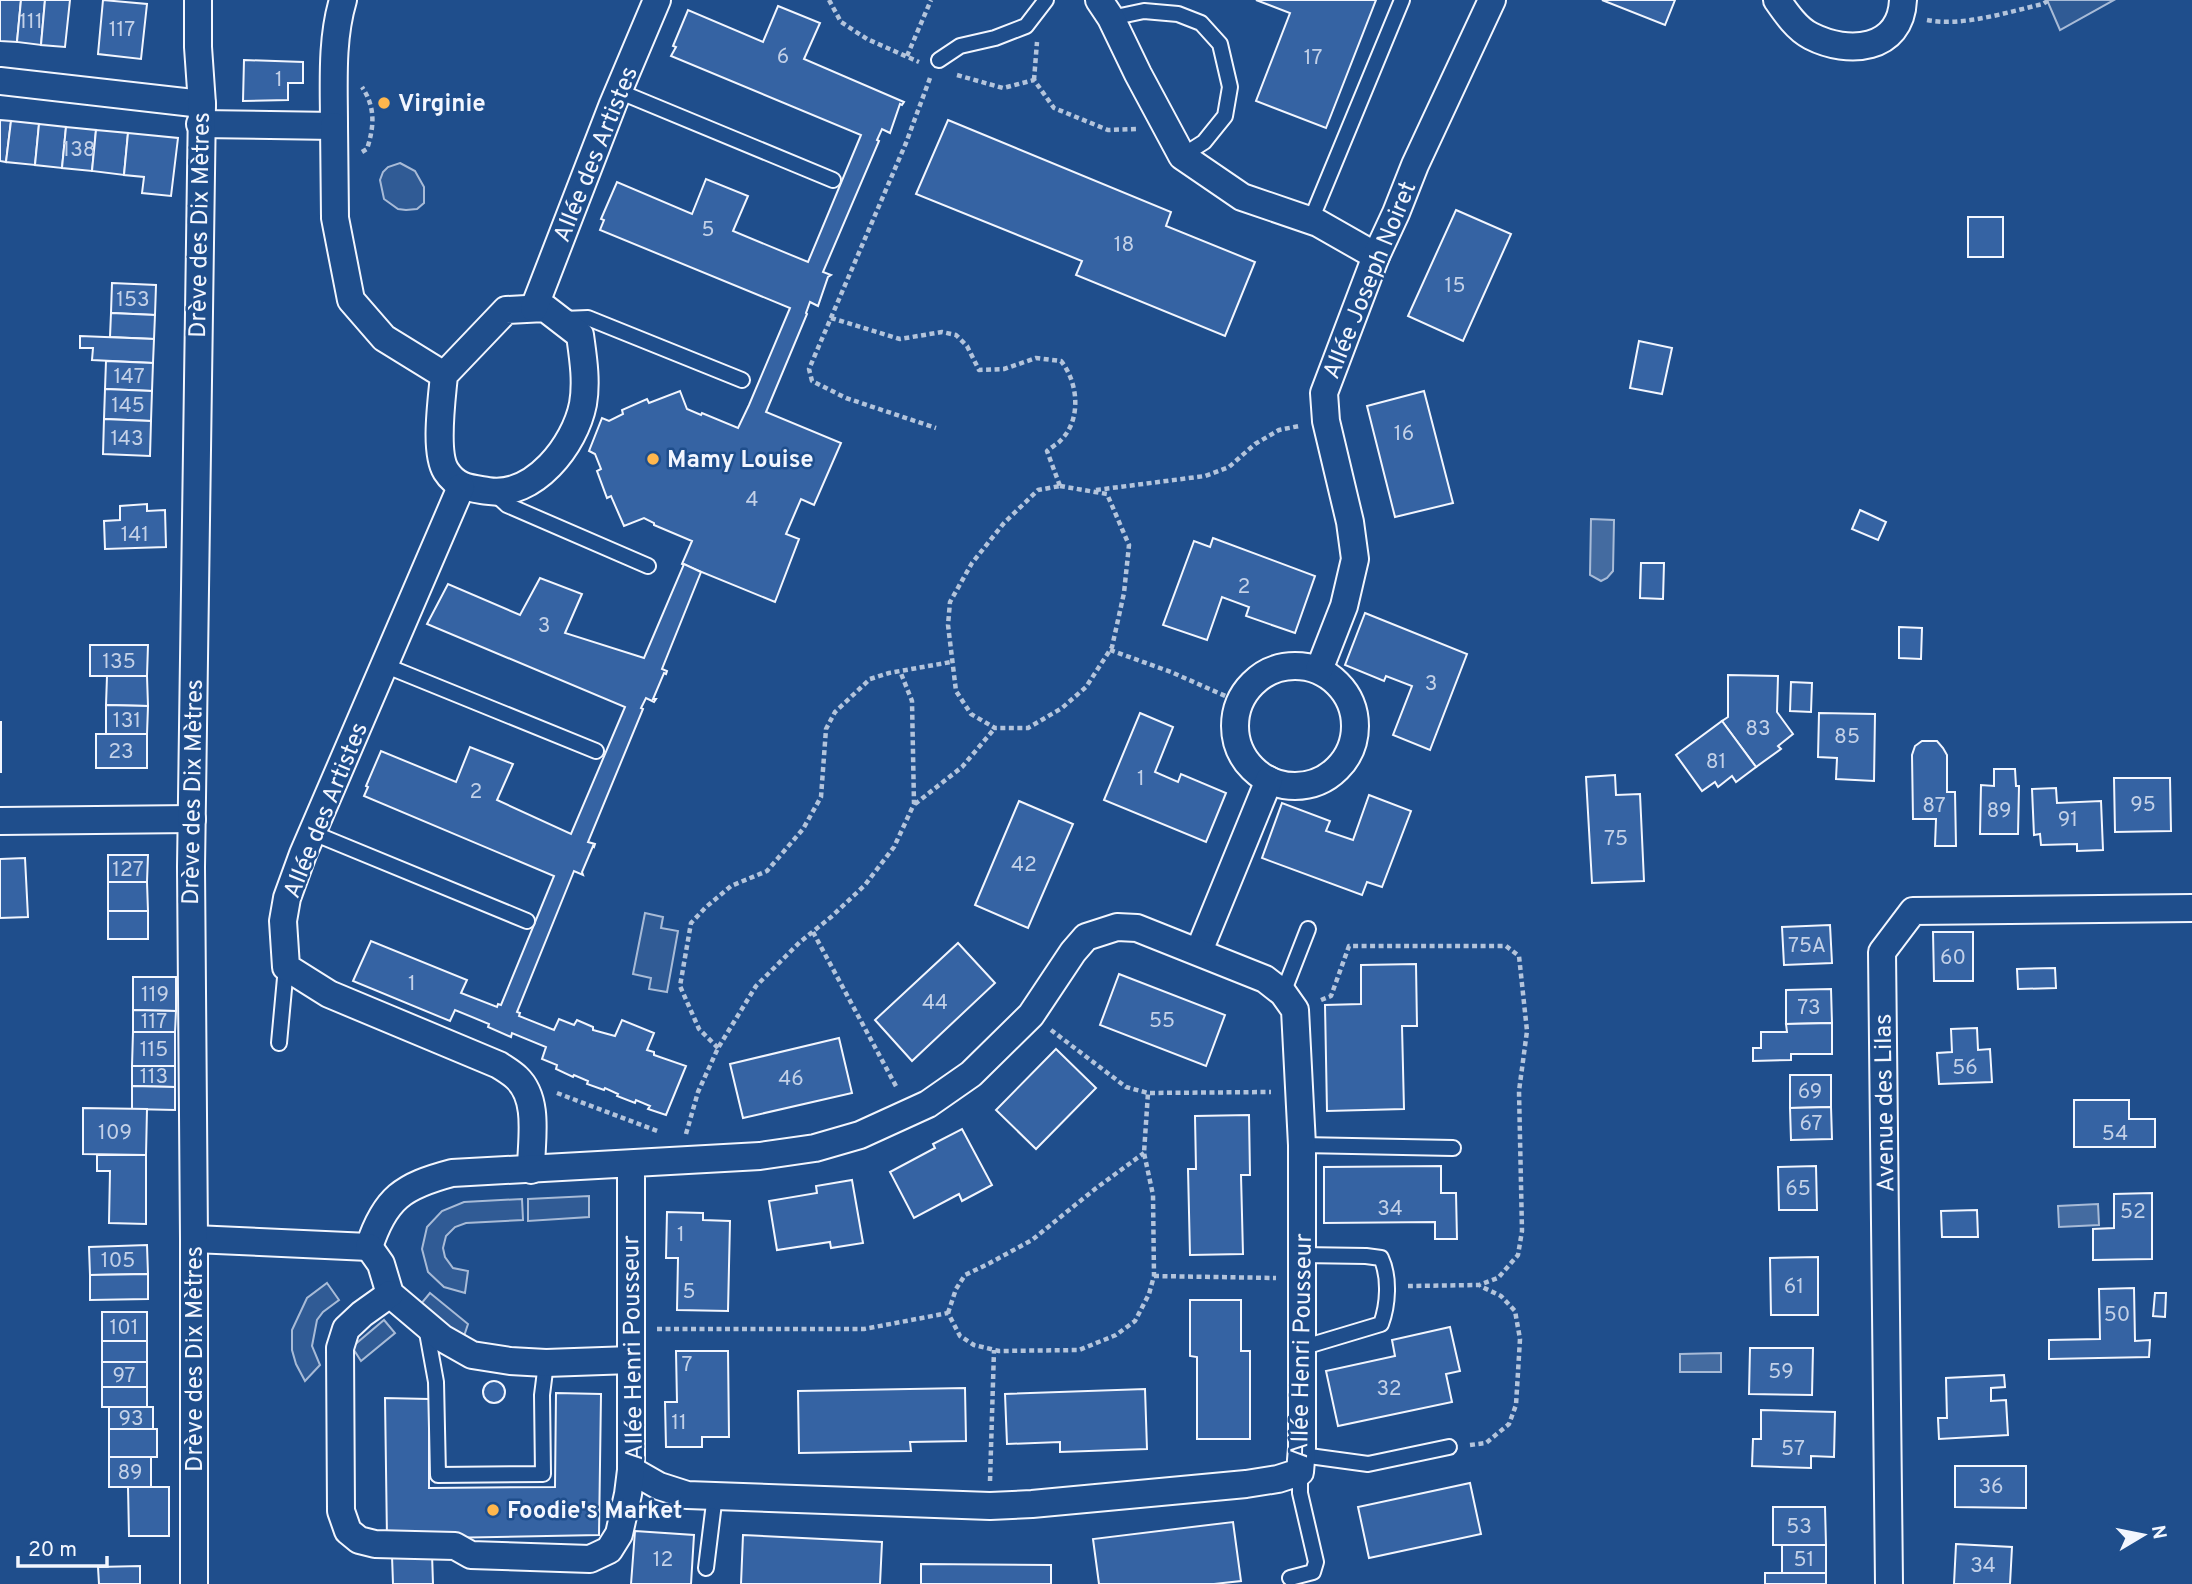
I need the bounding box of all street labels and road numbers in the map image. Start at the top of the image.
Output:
street label: Allée des Artistes [548,62,646,247]
street label: Drève des Dix Mètres [184,112,218,338]
street label: Allée Joseph Noiret [1318,178,1424,384]
street label: Drève des Dix Mètres [177,679,211,905]
street label: Allée des Artistes [278,718,376,903]
street label: Avenue des Lilas [1869,1013,1903,1193]
street label: Allée Henri Pousseur [1286,1233,1320,1459]
street label: Allée Henri Pousseur [617,1235,651,1461]
street label: Drève des Dix Mètres [181,1246,211,1472]

